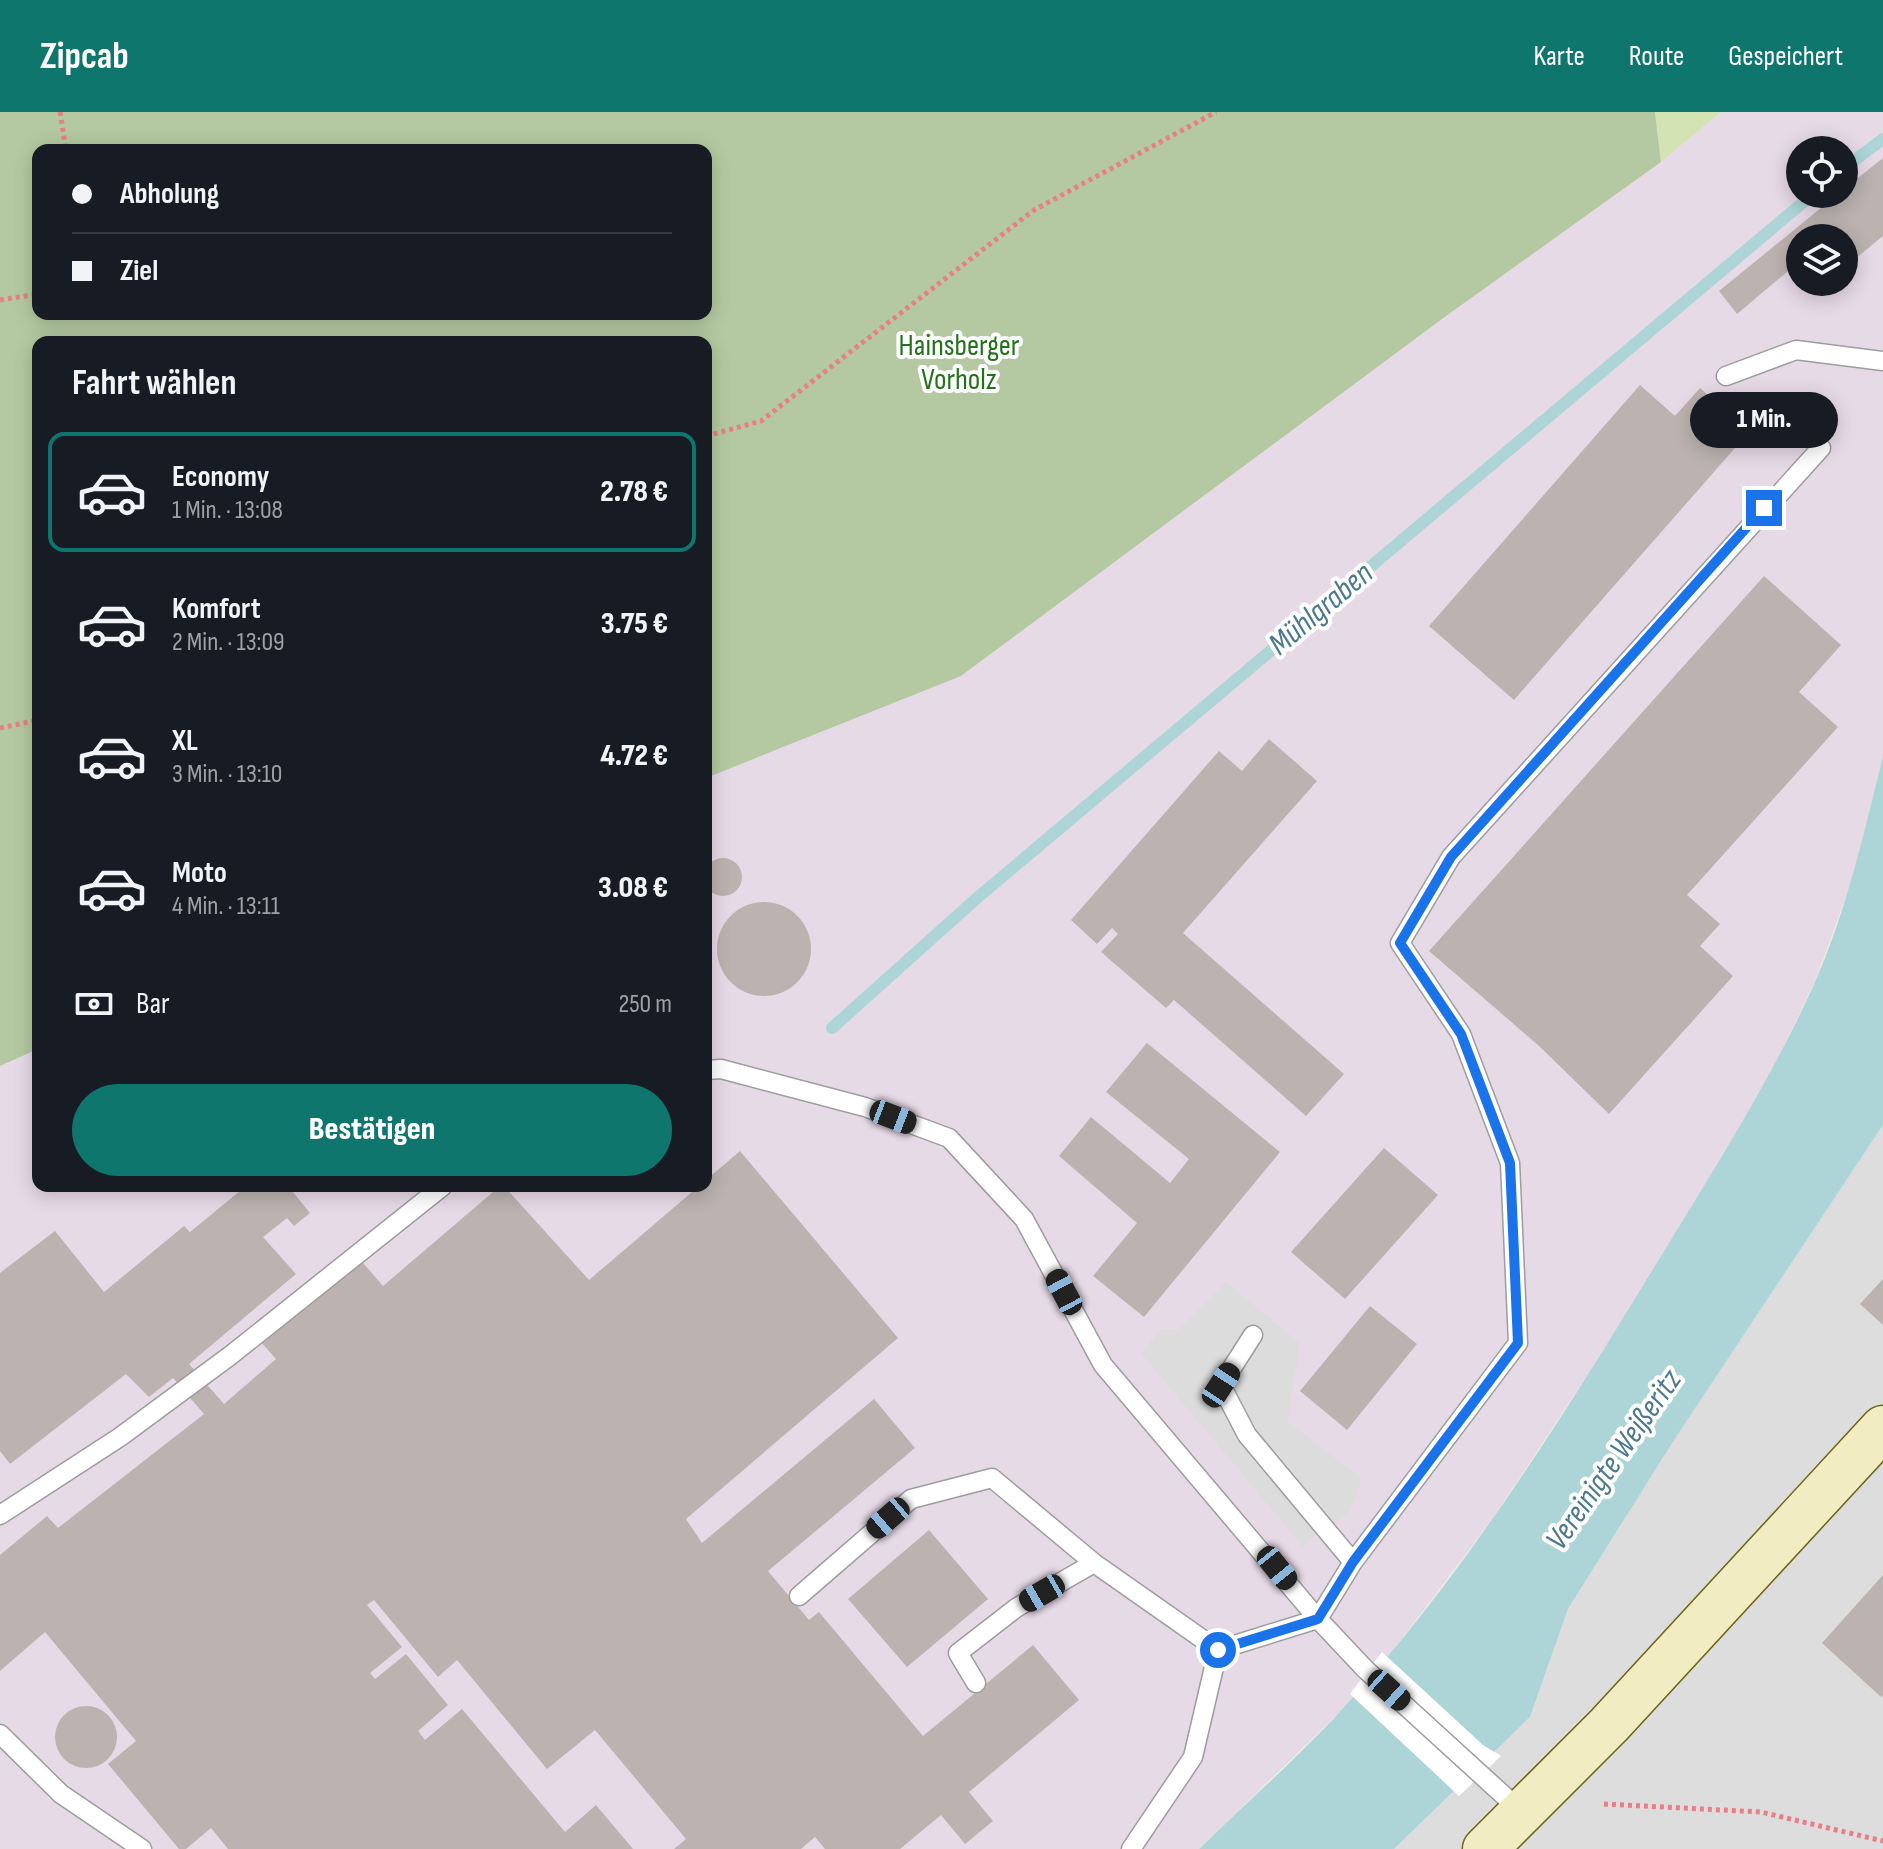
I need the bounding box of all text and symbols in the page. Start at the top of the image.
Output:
text: Zipcab [40,34,129,79]
text: Karte [1534,40,1585,73]
text: Route [1629,40,1684,73]
text: Gespeichert [1728,40,1843,73]
map controls [1786,136,1858,296]
button: locate [1786,136,1858,208]
text: Abholung [120,176,219,212]
button: layers [1786,224,1858,296]
text: Ziel [120,253,158,289]
park label: Hainsberger Vorholz [899,328,1020,398]
text: Fahrt wählen [72,362,236,405]
callout: 1 Min. [1690,392,1838,448]
text: 1 Min. [1736,404,1792,435]
icon: car [76,456,148,528]
text: Economy [172,459,269,495]
text: 2.78 € [600,474,668,510]
route end [1746,490,1782,526]
text: 1 Min. · 13:08 [172,495,283,526]
water label: Mühlgraben [1261,554,1381,664]
icon: car [76,588,148,660]
text: Komfort [172,591,261,627]
text: 3.75 € [601,606,668,642]
text: 2 Min. · 13:09 [172,627,285,658]
icon: car [76,720,148,792]
text: XL [172,723,198,759]
text: 4.72 € [600,738,668,774]
text: 3 Min. · 13:10 [172,759,282,790]
icon: car [76,852,148,924]
text: Moto [172,855,227,891]
text: 3.08 € [598,870,668,906]
text: 4 Min. · 13:11 [172,891,280,922]
icon: cash [72,982,116,1026]
text: Bar [136,986,170,1022]
text: 250 m [618,989,672,1020]
button: Bestätigen [72,1084,672,1176]
car [866,1097,920,1137]
car [1042,1265,1086,1319]
car [1198,1358,1244,1412]
water label: Vereinigte Weißeritz [1537,1361,1692,1558]
car [862,1493,914,1543]
car [1253,1542,1301,1594]
car [1015,1571,1069,1615]
route start [1200,1632,1236,1668]
car [1363,1665,1415,1715]

